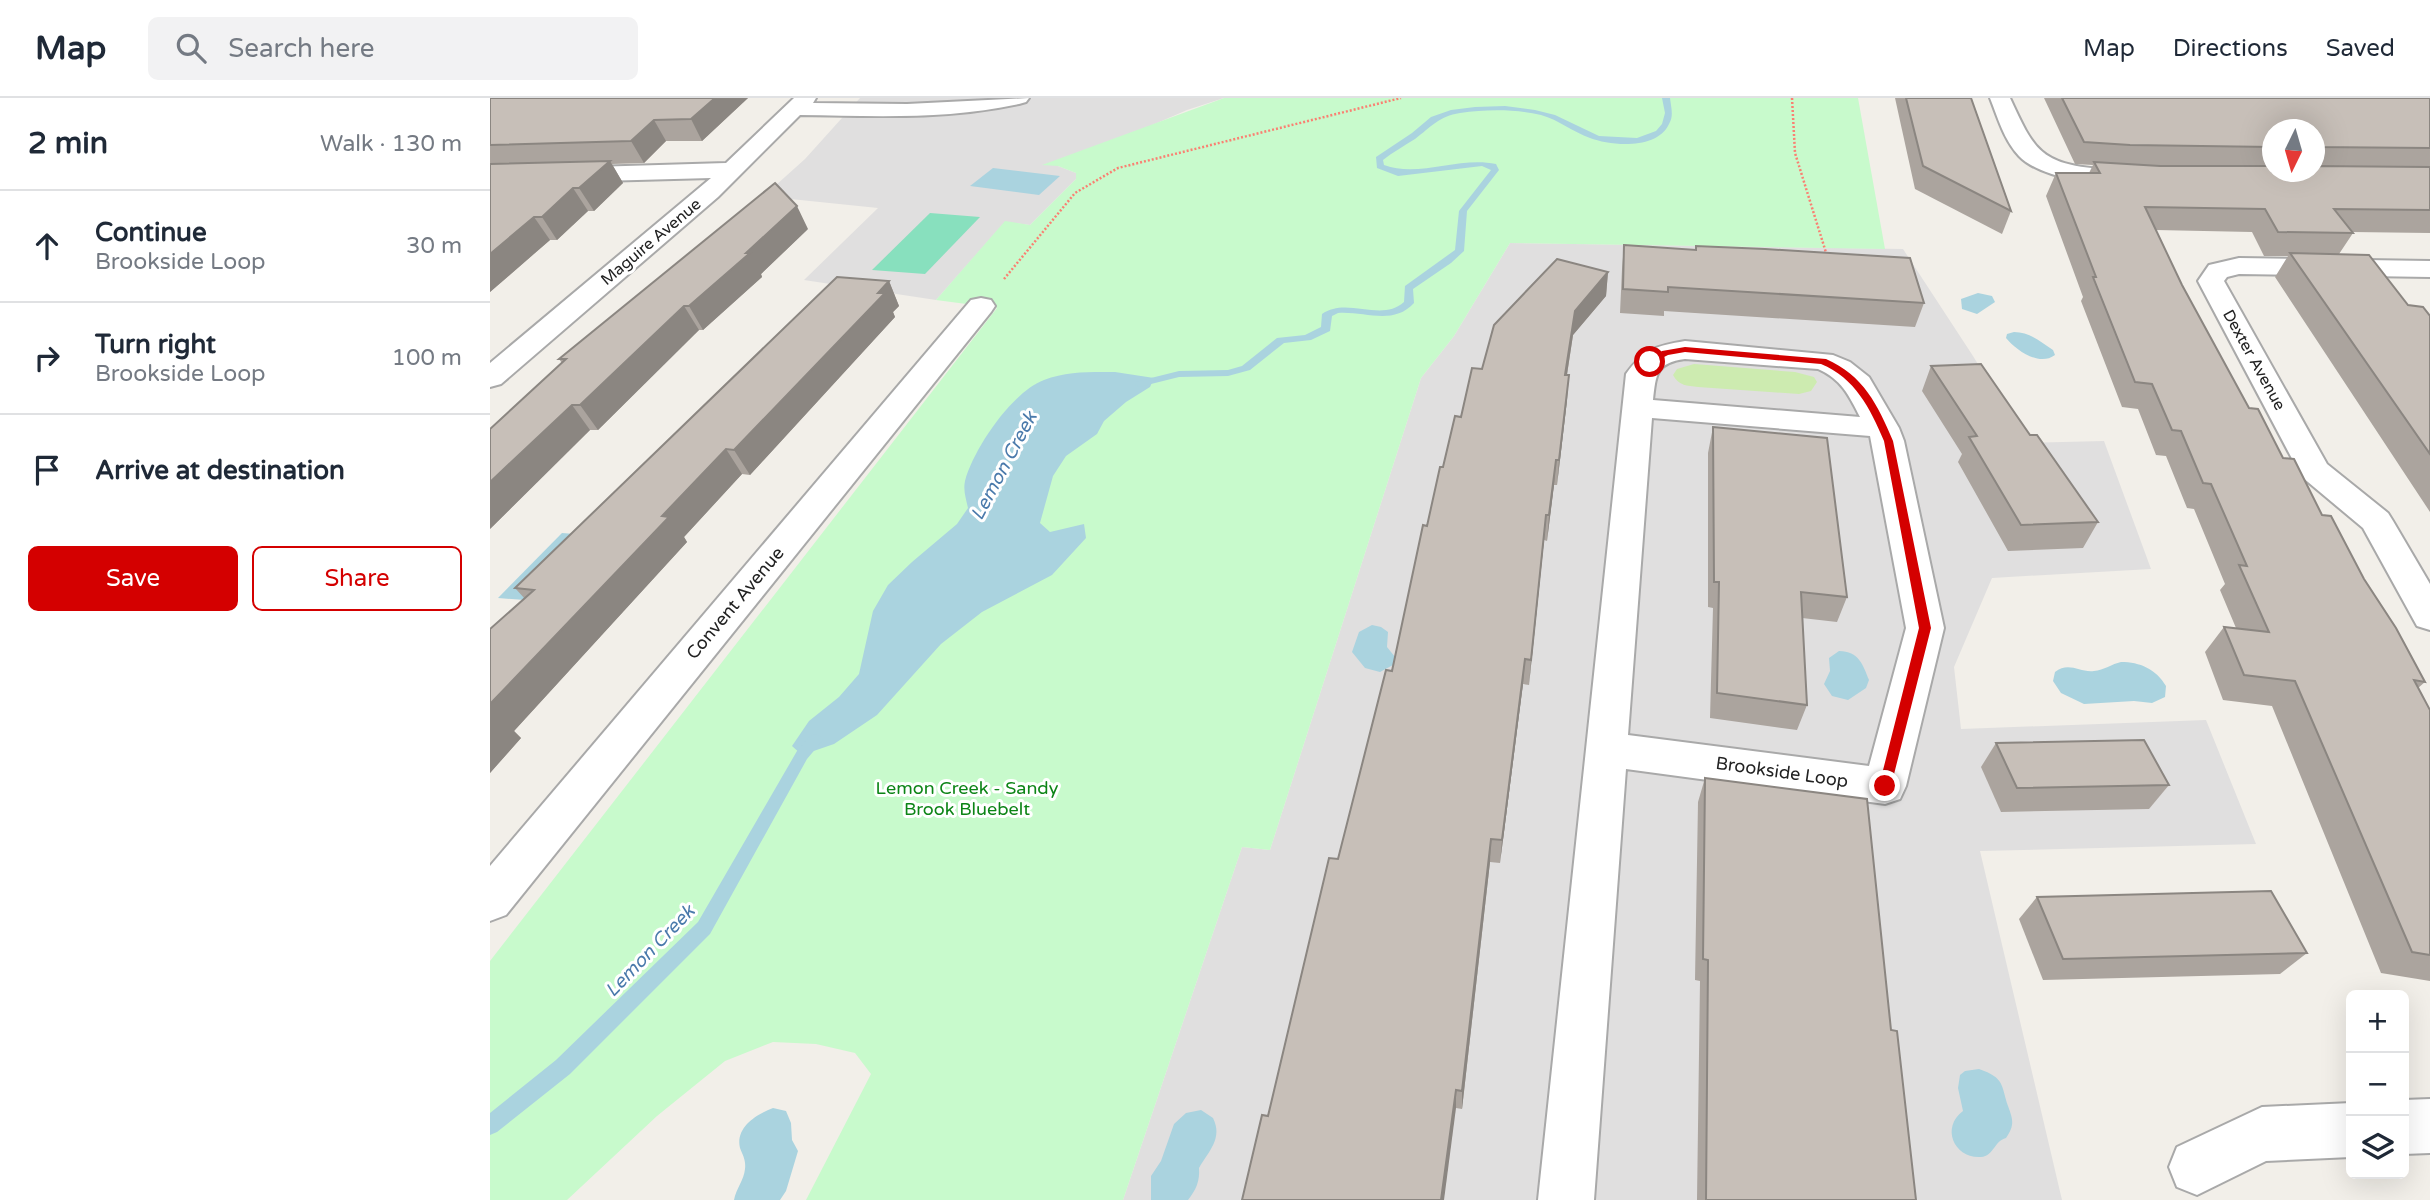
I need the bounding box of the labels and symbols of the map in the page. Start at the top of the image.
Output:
north arrow [2262,119,2325,182]
street label: Maguire Avenue [597,194,705,290]
street label: Dexter Avenue [2218,306,2290,414]
route start [1634,346,1665,377]
water label: Lemon Creek [966,407,1042,524]
street label: Convent Avenue [681,542,789,664]
street label: Brookside Loop [1714,752,1850,792]
route end [1869,770,1900,801]
park label: Lemon Creek - Sandy Brook Bluebelt [876,777,1059,820]
water label: Lemon Creek [601,899,700,1001]

